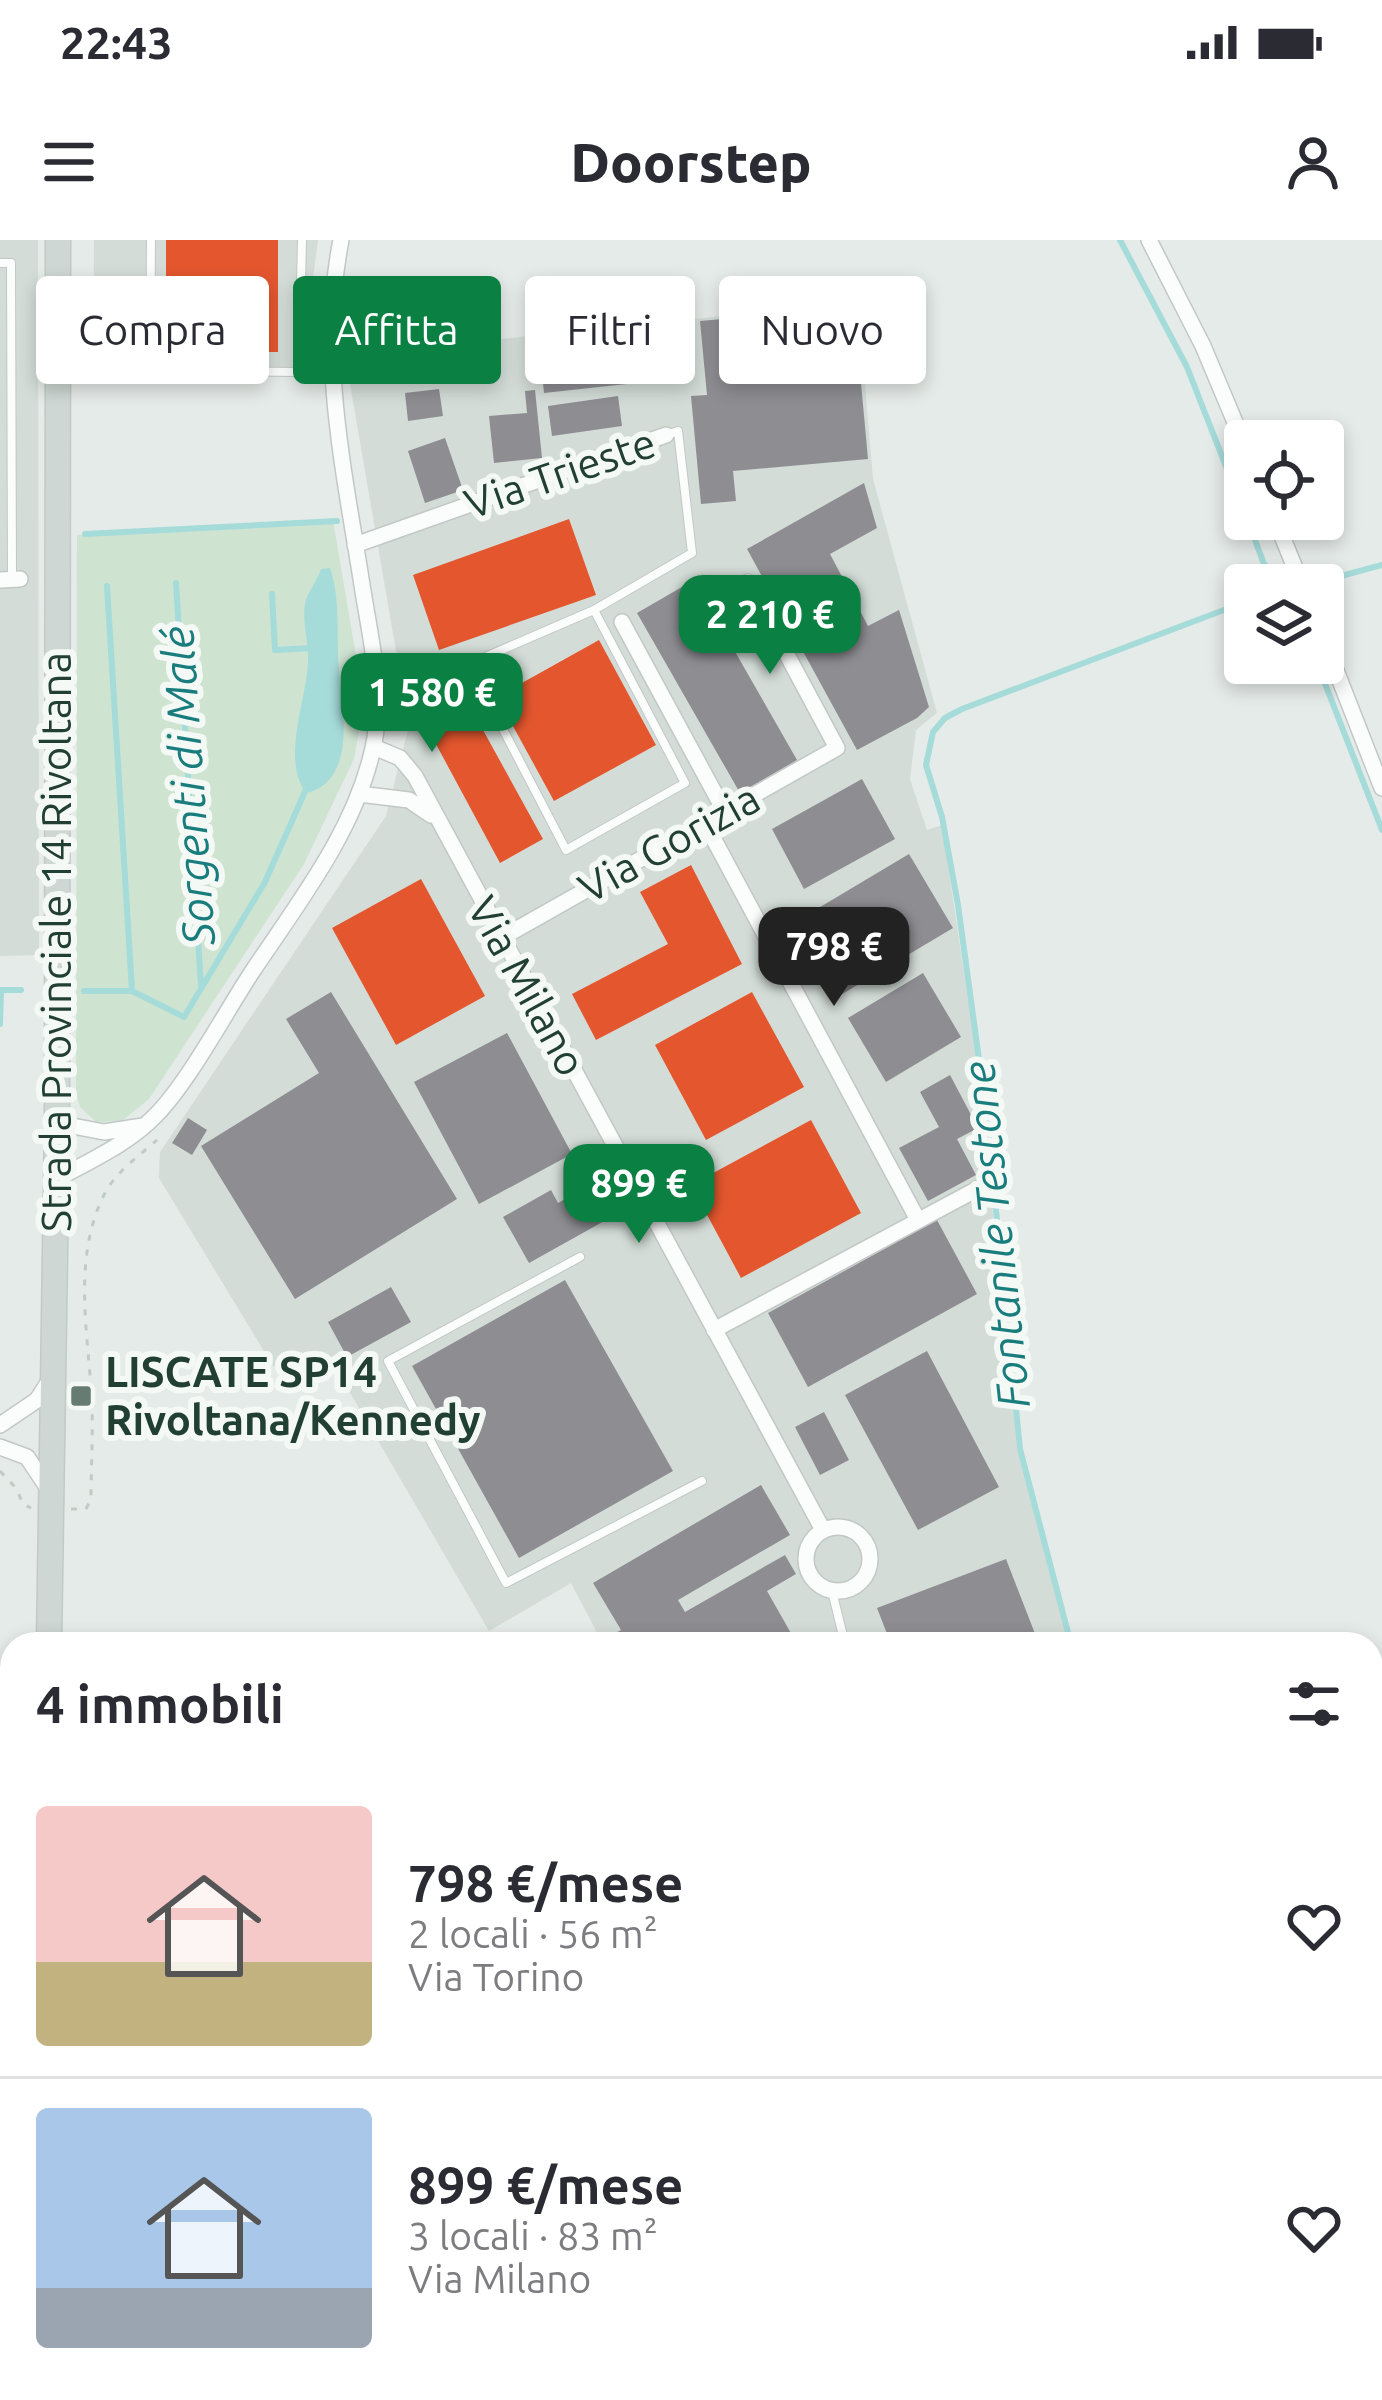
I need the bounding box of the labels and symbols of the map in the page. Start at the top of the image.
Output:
street label: Via Trieste [458,418,661,527]
pin: 2 210 € [659,575,881,677]
water label: Sorgenti di Malé [151,625,224,948]
street label: Strada Provinciale 14 Rivoltana [32,652,79,1232]
pin: 1 580 € [321,653,543,755]
street label: Via Gorizia [570,774,767,911]
street label: Via Milano [459,888,596,1083]
pin: 798 € [750,907,918,1009]
water label: Fontanile Testone [952,1059,1039,1411]
pin: 899 € [555,1144,723,1246]
place label: LISCATE SP14 Rivoltana/Kennedy [105,1348,481,1443]
marker: LISCATE SP14 Rivoltana/Kennedy [68,1383,94,1409]

